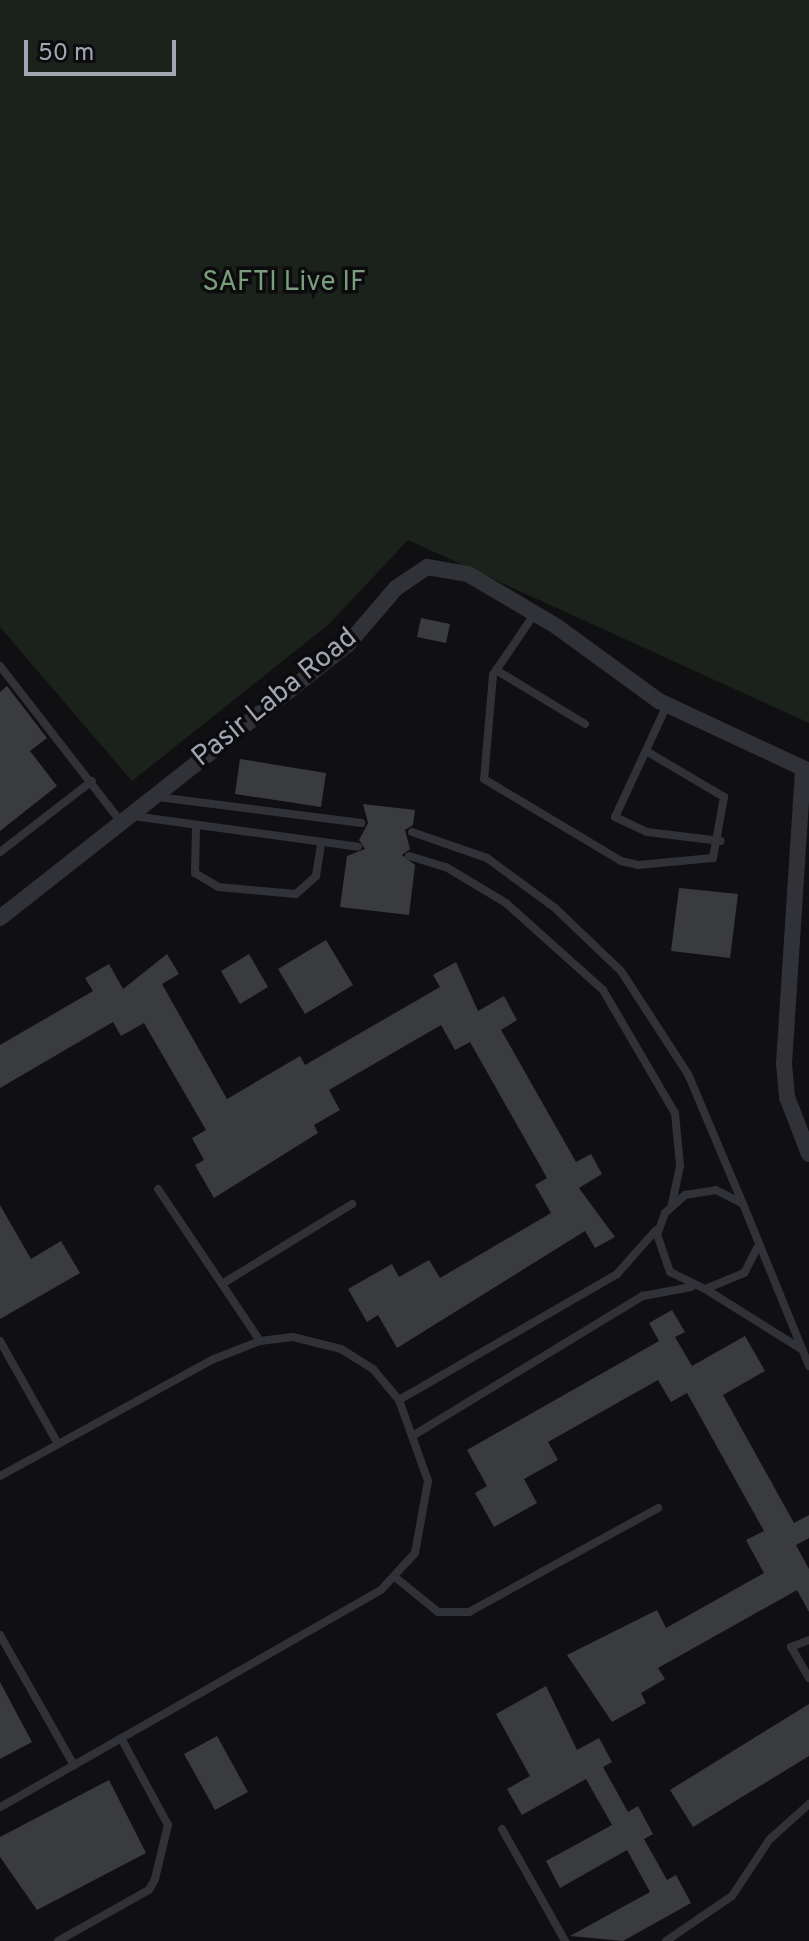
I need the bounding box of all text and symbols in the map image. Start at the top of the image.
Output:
scale bar [28,24,180,74]
text: 50 m [38,39,94,69]
park label: SAFTI Live IF [202,266,366,300]
street label: Pasir Laba Road [186,621,364,775]

